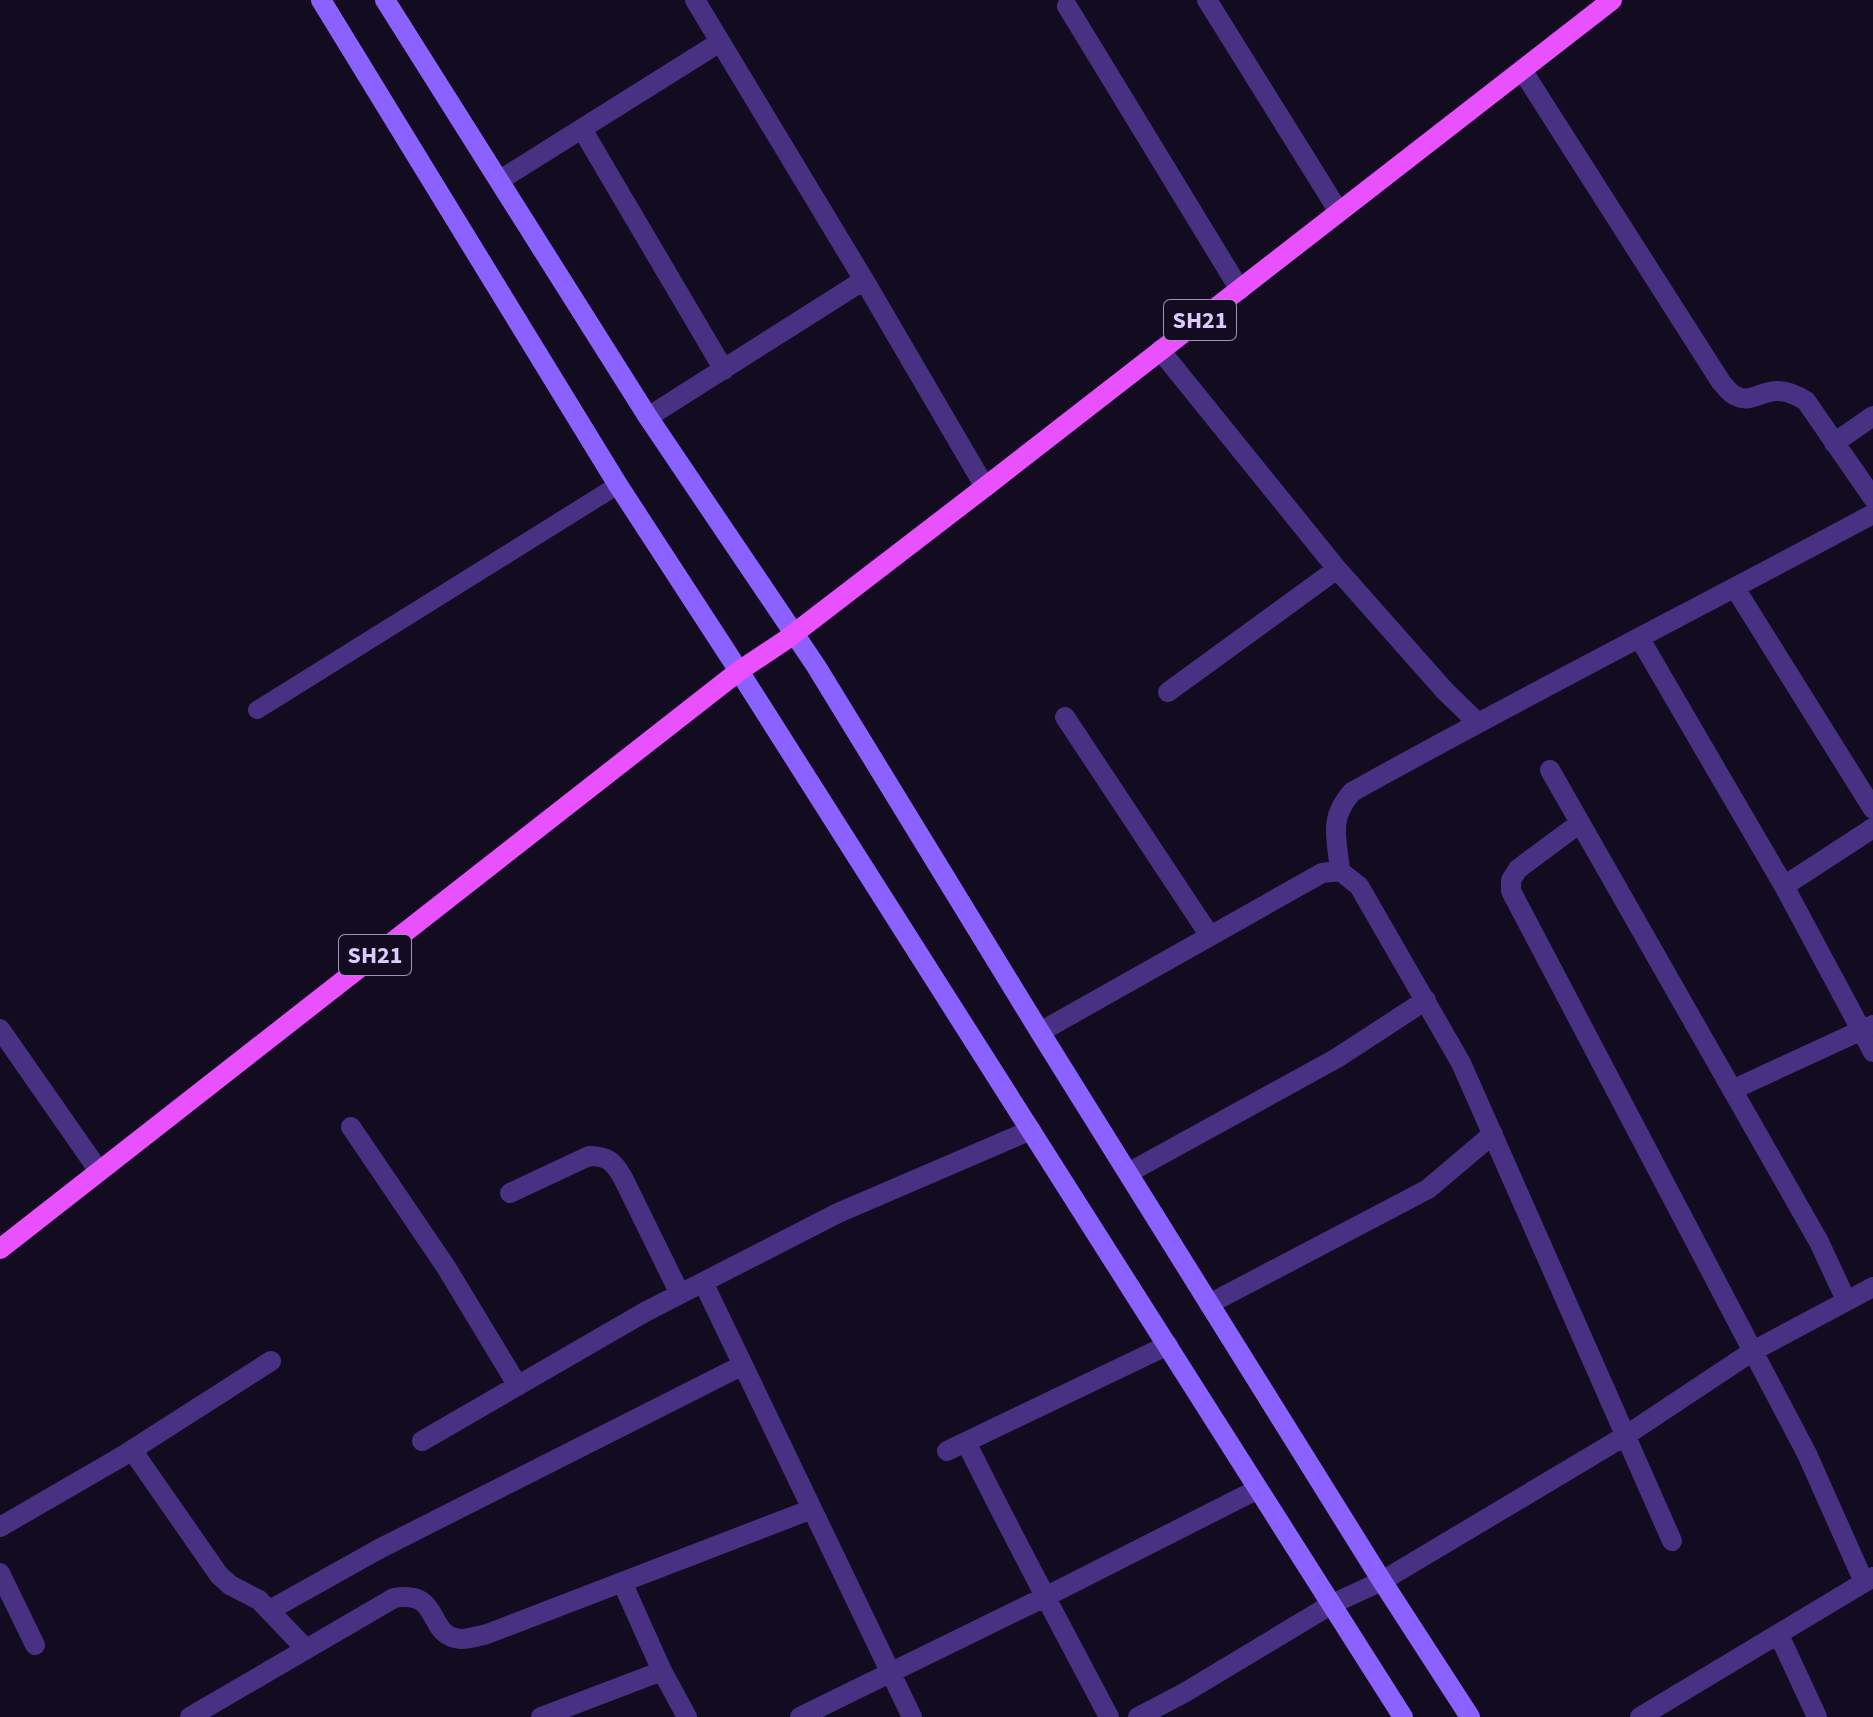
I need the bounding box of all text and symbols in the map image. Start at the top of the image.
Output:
road number: SH21 [1164,300,1236,340]
road number: SH21 [339,935,411,975]

